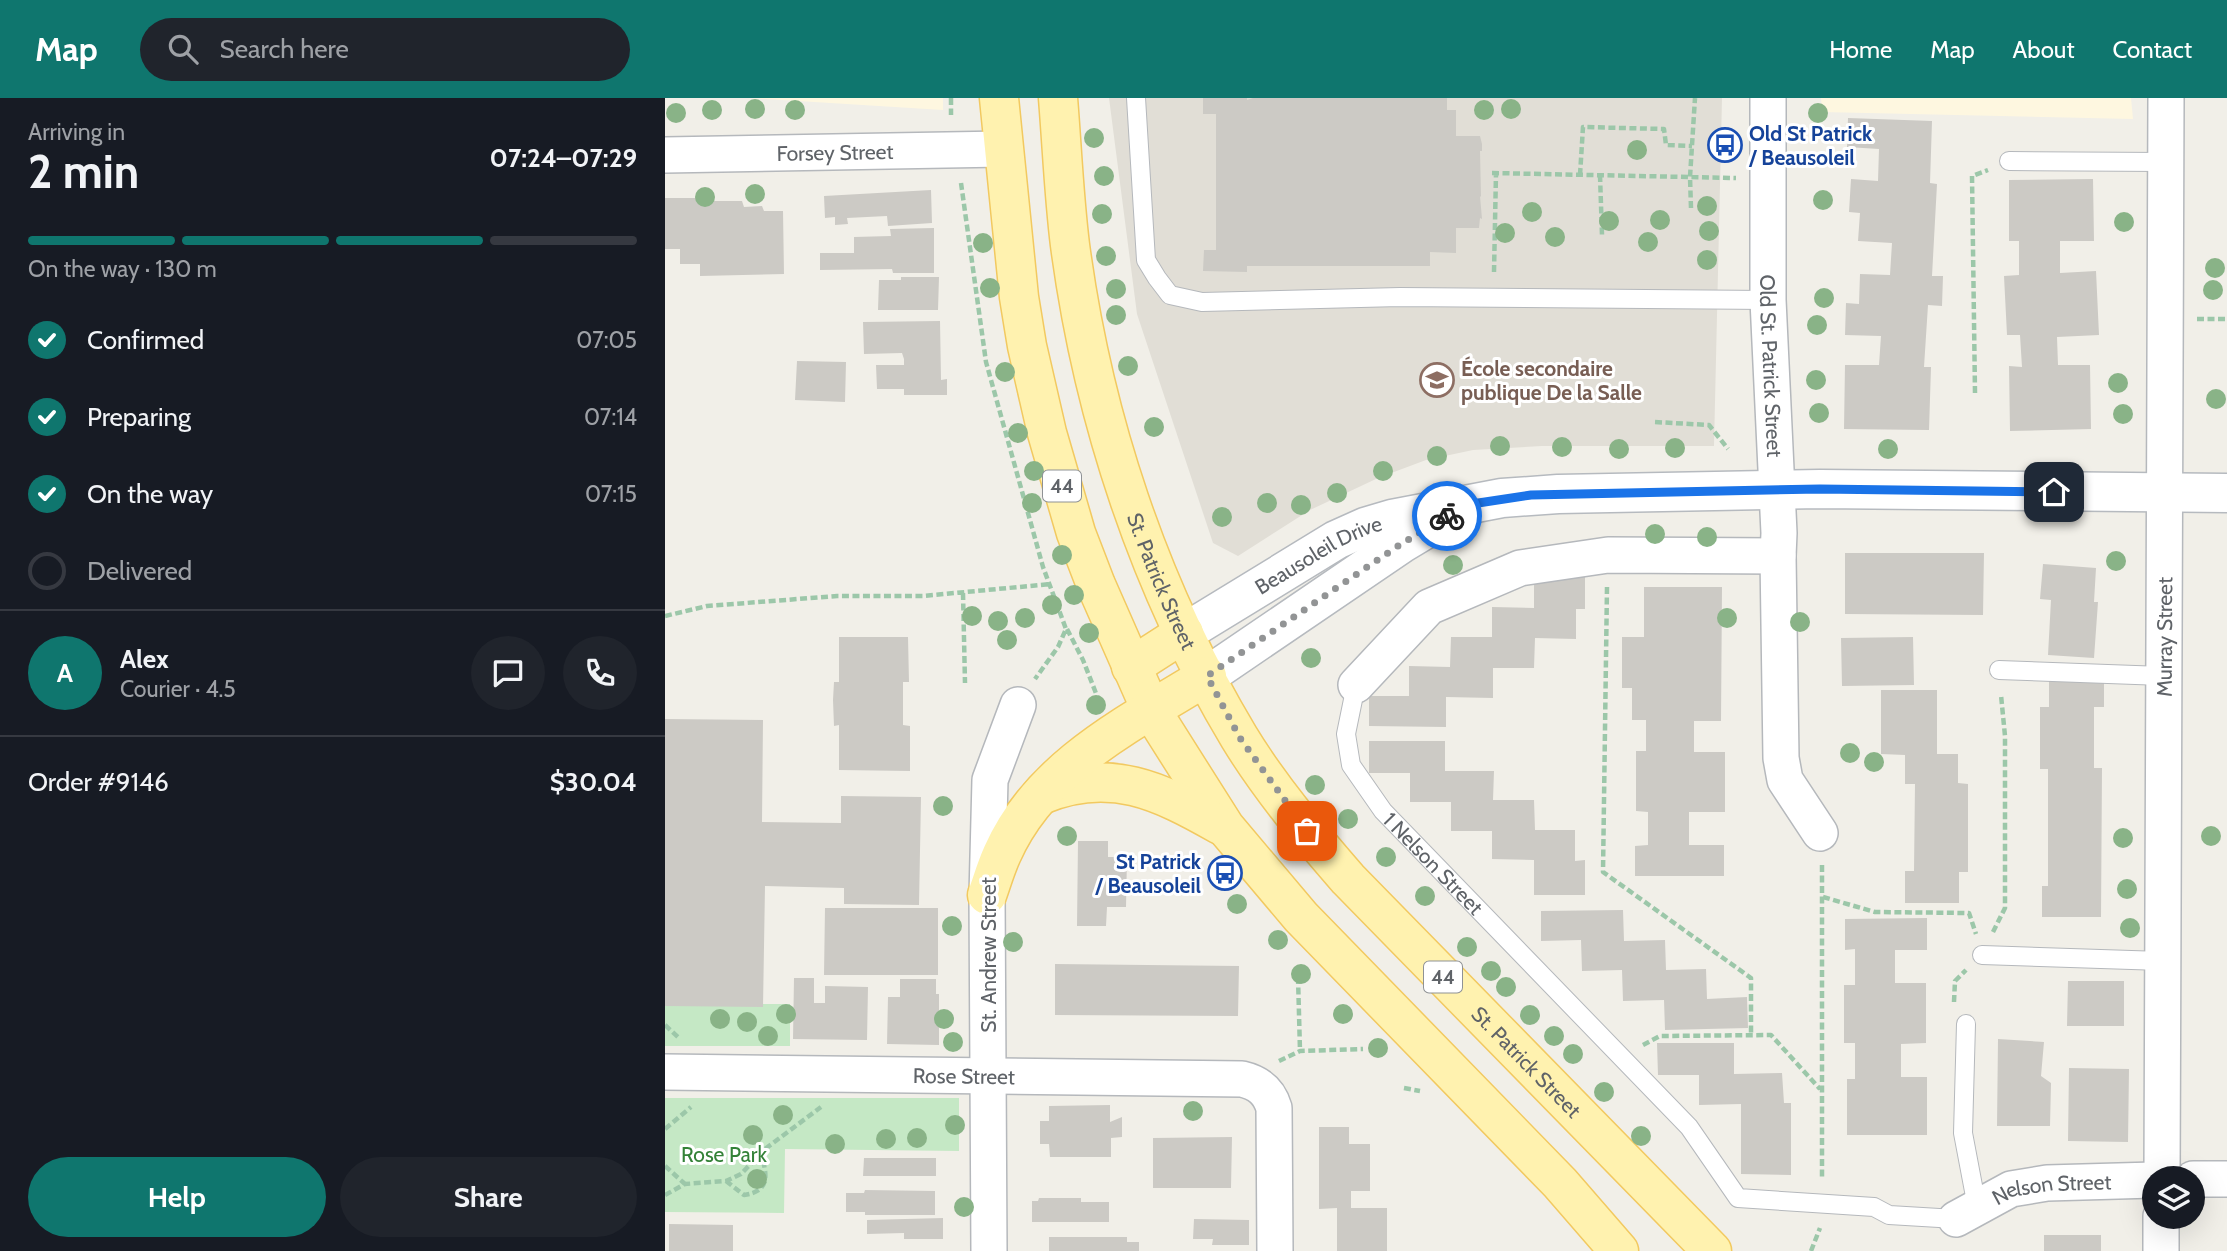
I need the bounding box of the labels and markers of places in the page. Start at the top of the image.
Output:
place label: Old St Patrick / Beausoleil [1748,121,1873,170]
bus stop icon: Old St Patrick / Beausoleil [1706,126,1744,164]
place label: École secondaire publique De la Salle [1461,356,1642,405]
school or university icon: École secondaire publique De la Salle [1418,361,1456,399]
pin [2024,462,2084,522]
pin [1277,801,1337,861]
place label: St Patrick / Beausoleil [1094,849,1202,898]
bus stop icon: St Patrick / Beausoleil [1206,854,1244,892]

